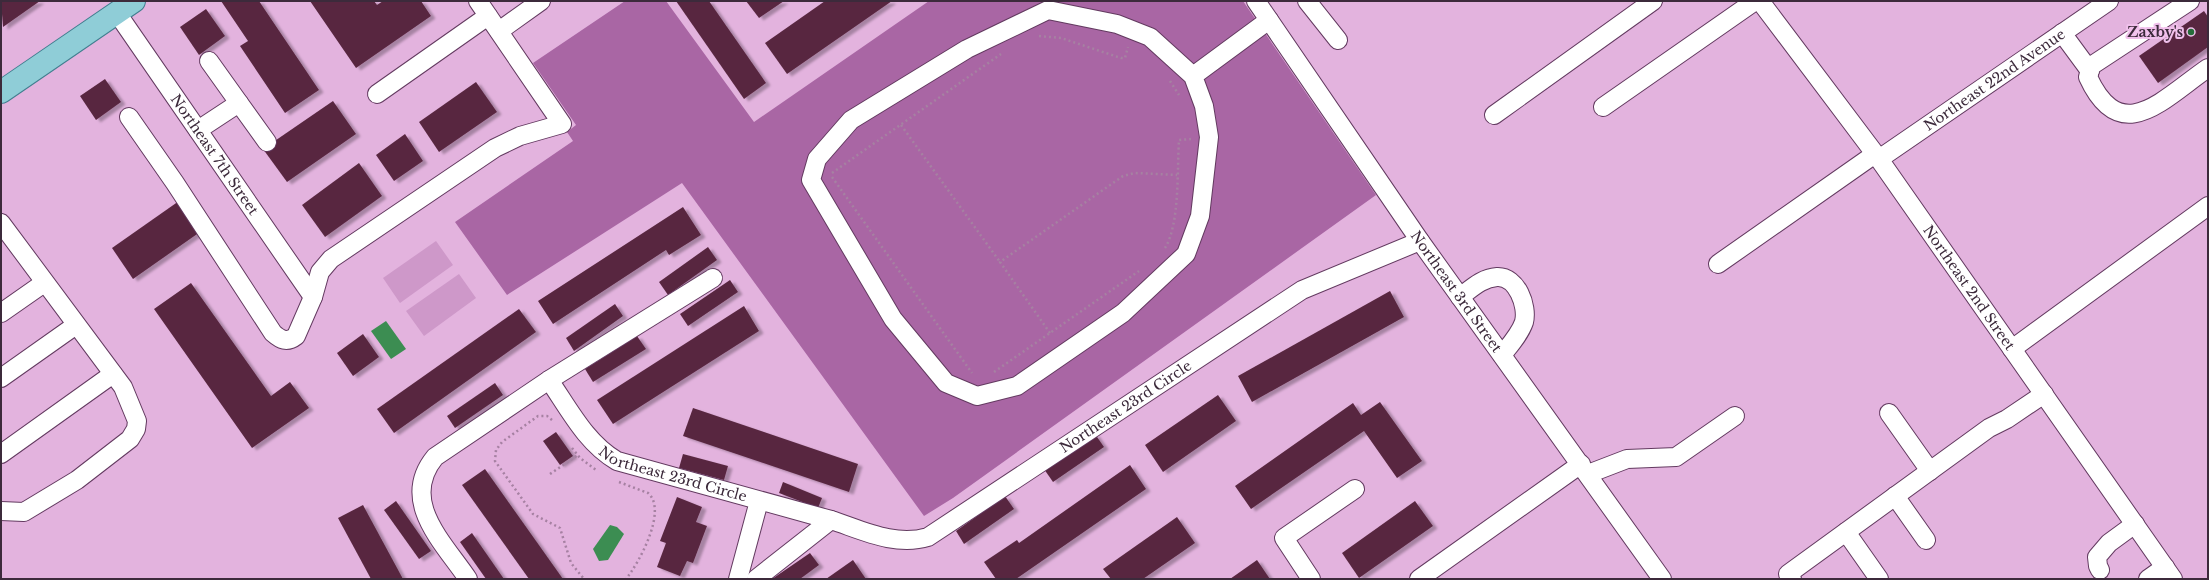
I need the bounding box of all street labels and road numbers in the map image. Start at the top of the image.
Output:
street label: Northeast 22nd Avenue [1920,25,2069,135]
street label: Northeast 7th Street [167,91,263,219]
street label: Northeast 2nd Street [1919,222,2019,354]
street label: Northeast 3rd Street [1407,227,1506,357]
street label: Northeast 23rd Circle [1056,356,1195,457]
street label: Northeast 23rd Circle [595,442,749,505]

